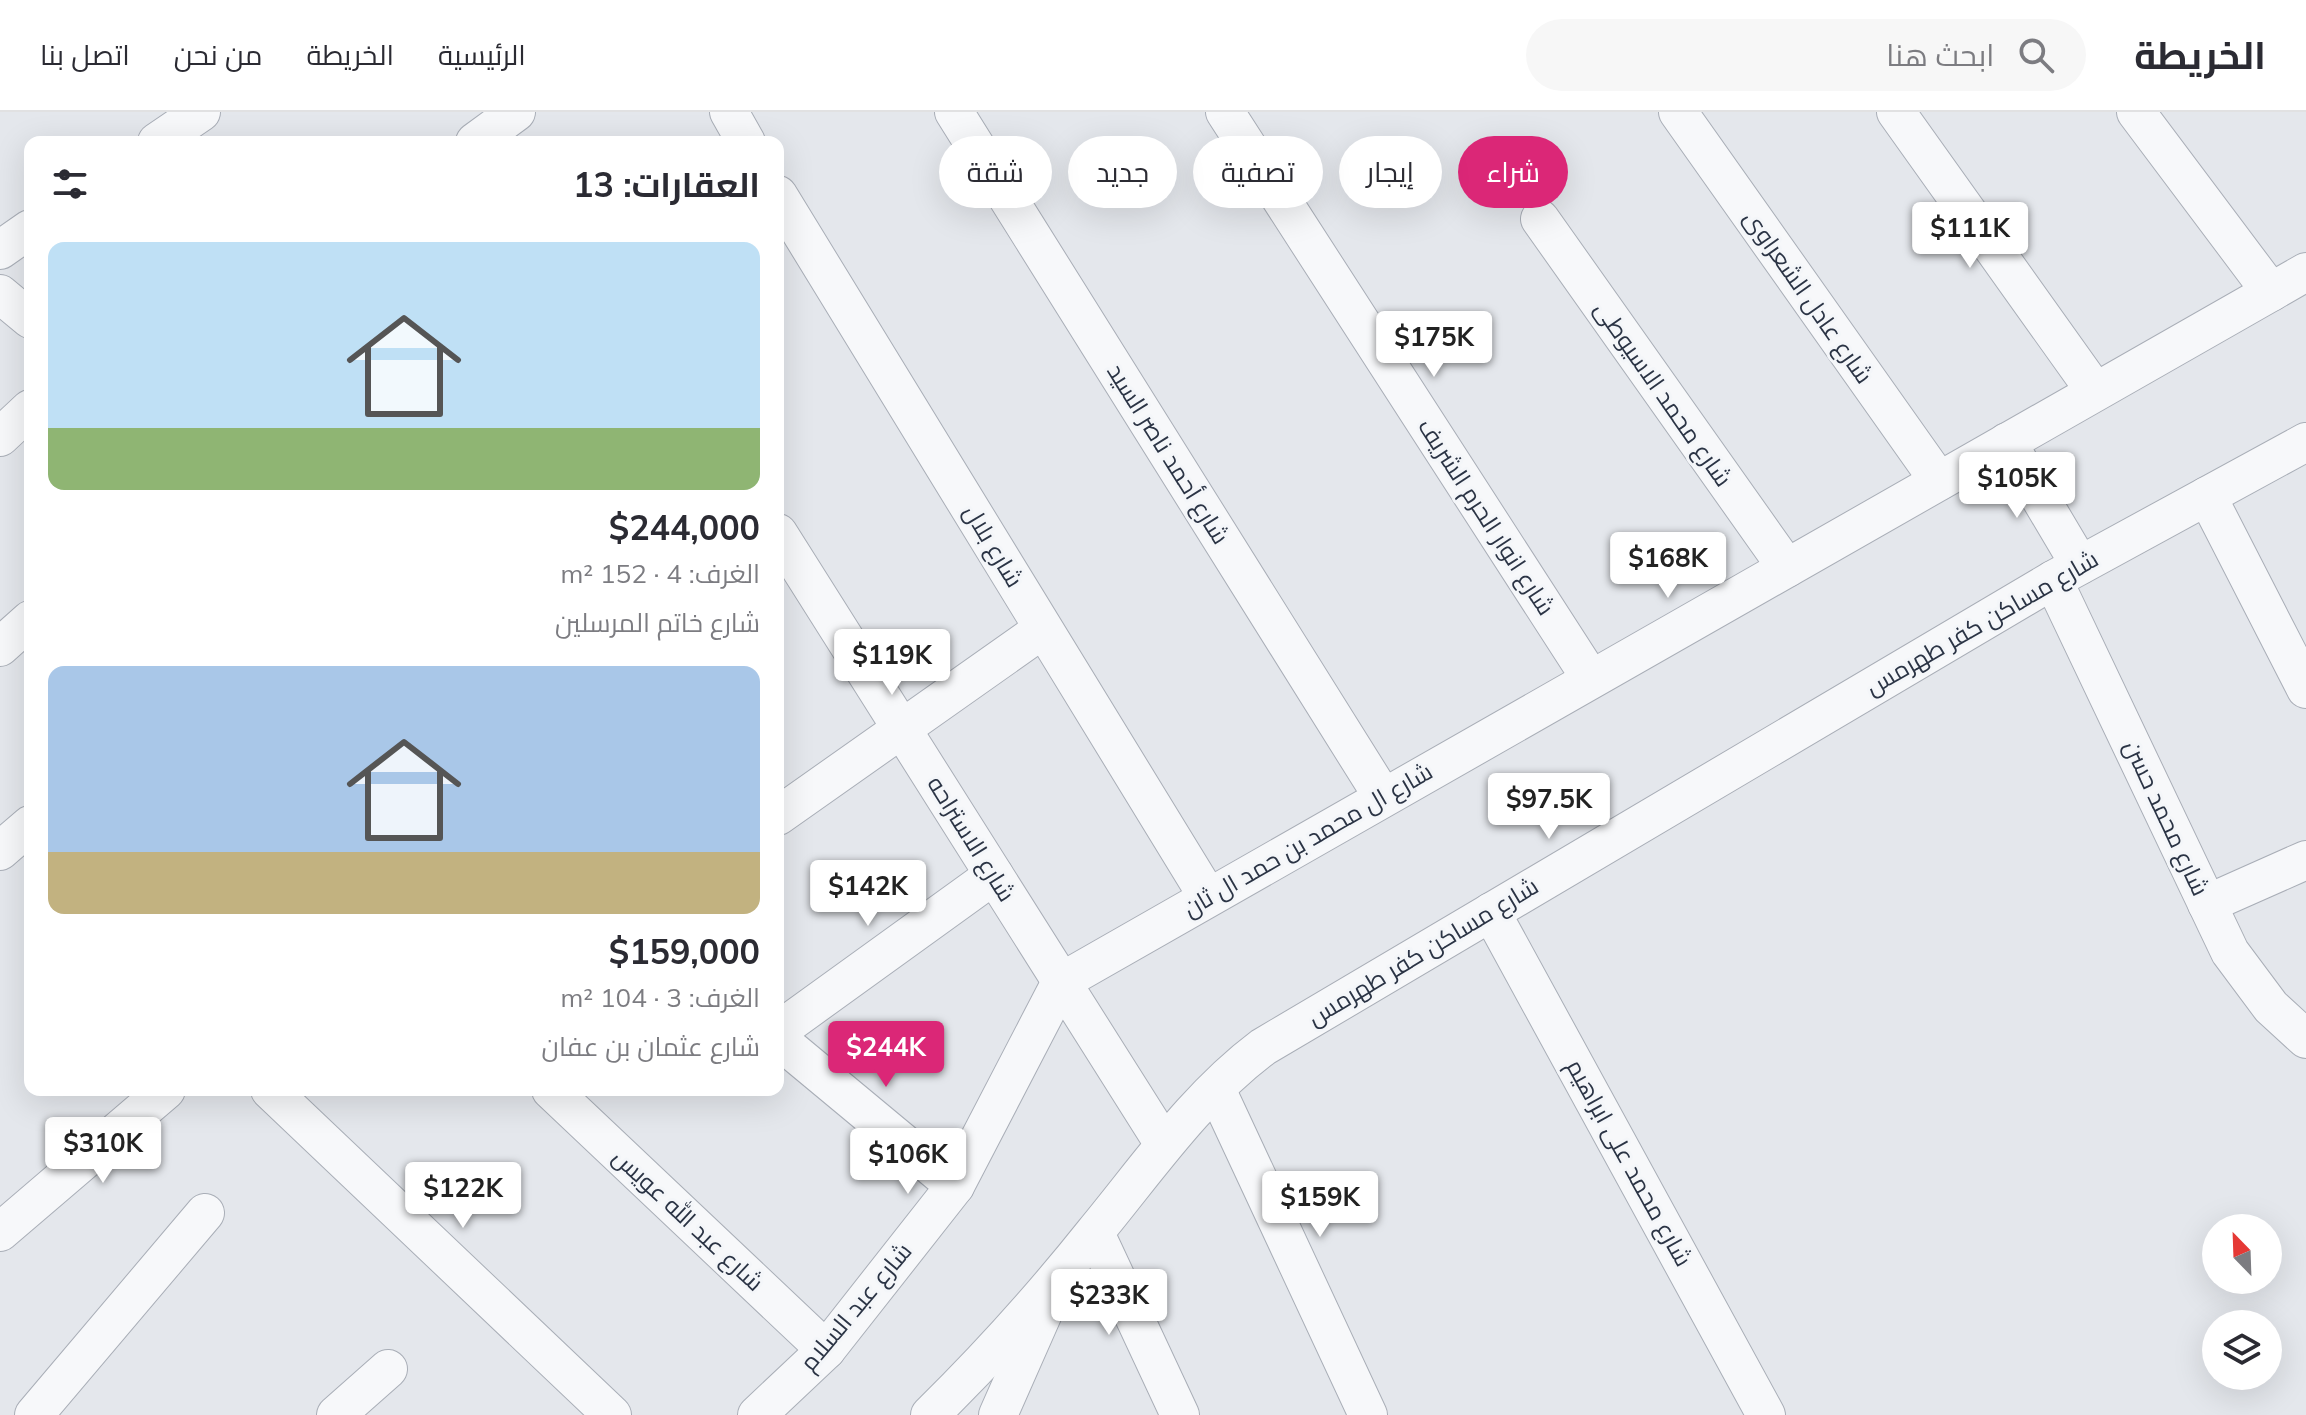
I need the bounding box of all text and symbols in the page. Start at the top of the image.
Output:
search box [1526,19,2086,91]
text: الخريطة [2134,31,2266,79]
icon: search [2014,33,2058,77]
text: ابحث هنا [1886,36,1994,74]
text: اتصل بنا [40,37,130,72]
text: من نحن [174,37,263,72]
text: الخريطة [307,37,394,72]
text: الرئيسية [438,37,526,72]
chip: شقة [939,136,1052,208]
chip: جديد [1068,136,1177,208]
chip: تصفية [1193,136,1323,208]
chip: إيجار [1339,136,1442,208]
chip: شراء [1458,136,1568,208]
icon: filters [48,162,92,206]
text: العقارات: 13 [573,163,760,206]
pin: $111K [1914,202,2026,270]
street label: شارع عادل الشعراوى [1736,204,1880,390]
text: $111K [1930,211,2010,244]
icon: home [332,294,476,438]
street label: شارع محمد الاسيوطى [1587,295,1739,493]
pin: $175K [1378,311,1490,379]
text: $175K [1394,320,1474,353]
street label: شارع أحمد ناصر السيد [1100,358,1236,550]
street label: شارع انوار الحرم الشريف [1410,412,1562,622]
pin: $105K [1961,452,2073,520]
text: $105K [1977,461,2057,494]
street label: شارع بلال [956,499,1030,593]
text: $244,000 [609,506,760,549]
pin: $168K [1612,532,1724,600]
text: $168K [1628,541,1708,574]
street label: شارع مساكن كفر طهرمس [1860,543,2104,703]
text: الغرف: 4 · 152 m² [560,557,760,590]
text: شارع خاتم المرسلين [555,606,760,639]
pin: $119K [836,629,948,697]
text: $119K [852,638,932,671]
icon: home [332,718,476,862]
street label: شارع محمد حسن [2116,735,2216,901]
street label: شارع ال محمد بن حمد ال ثان [1178,755,1438,925]
street label: شارع الاستراحه [920,770,1022,908]
pin: $97.5K [1484,773,1614,841]
text: $97.5K [1506,782,1592,815]
pin: $142K [812,860,924,928]
text: $142K [828,869,908,902]
street label: شارع مساكن كفر طهرمس [1302,870,1544,1034]
text: $159,000 [609,930,760,973]
text: الغرف: 3 · 104 m² [560,981,760,1014]
pin: $244K [830,1021,942,1089]
text: شارع عثمان بن عفان [542,1030,760,1063]
text: $244K [846,1030,926,1063]
street label: شارع محمد على ابراهيم [1559,1054,1699,1272]
pin: $310K [47,1117,159,1185]
text: $310K [63,1126,143,1159]
pin: $106K [852,1128,964,1196]
text: $106K [868,1137,948,1170]
street label: شارع عبد الله عويس [606,1142,770,1298]
pin: $122K [407,1162,519,1230]
text: $122K [423,1171,503,1204]
pin: $159K [1264,1171,1376,1239]
text: $159K [1280,1180,1360,1213]
north arrow [2202,1214,2282,1294]
map controls [2202,1214,2282,1390]
street label: شارع عبد السلام [793,1236,919,1378]
pin: $233K [1053,1269,1165,1337]
text: $233K [1069,1278,1149,1311]
button: layers [2202,1310,2282,1390]

